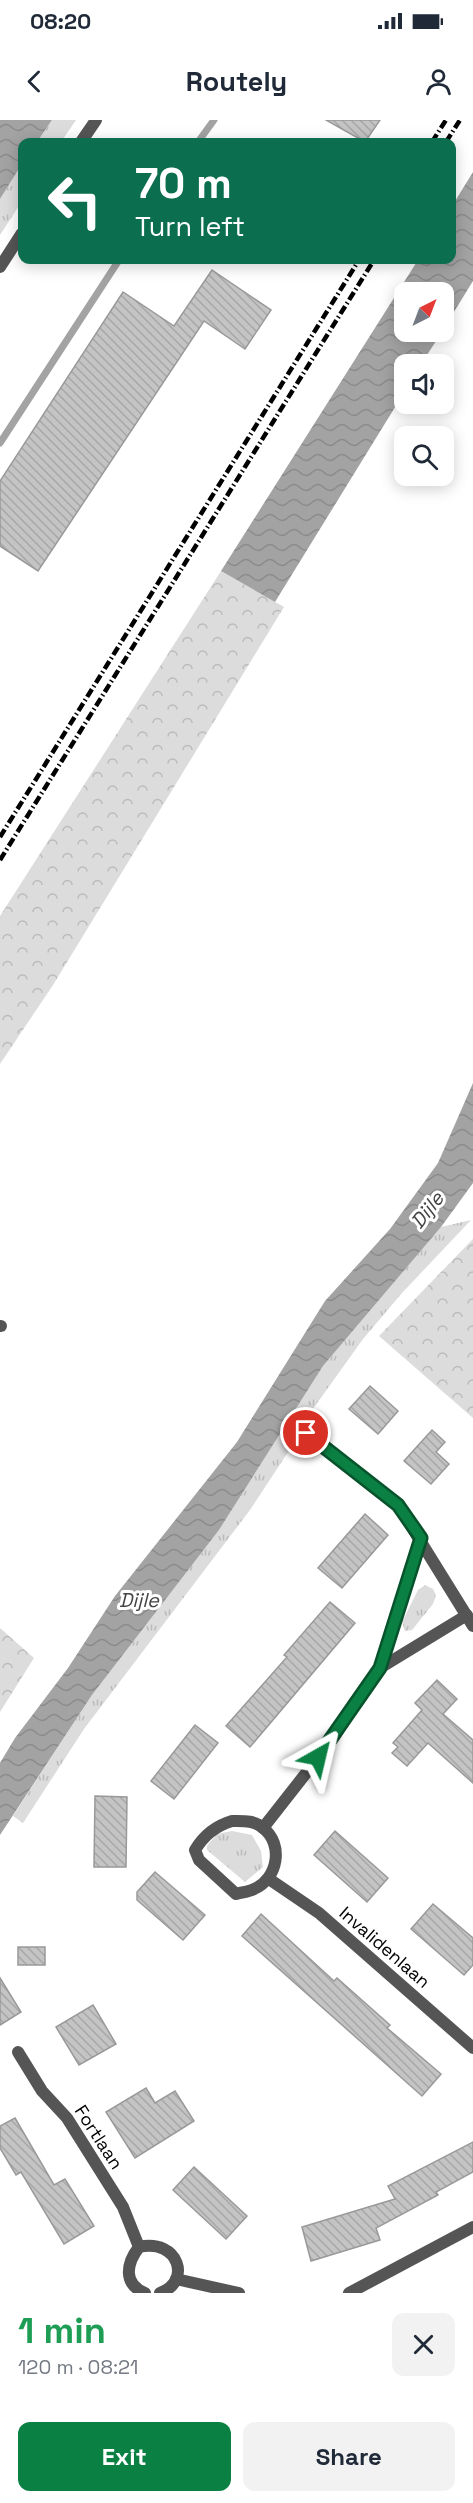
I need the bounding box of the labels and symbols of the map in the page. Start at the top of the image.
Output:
north arrow [394,282,454,342]
water label: Dijle [404,1185,450,1234]
pin [280,1407,331,1458]
water label: Dijle [119,1587,160,1613]
position arrow [286,1725,350,1789]
street label: Invalidenlaan [335,1901,435,1993]
street label: Fortlaan [70,2101,128,2173]

